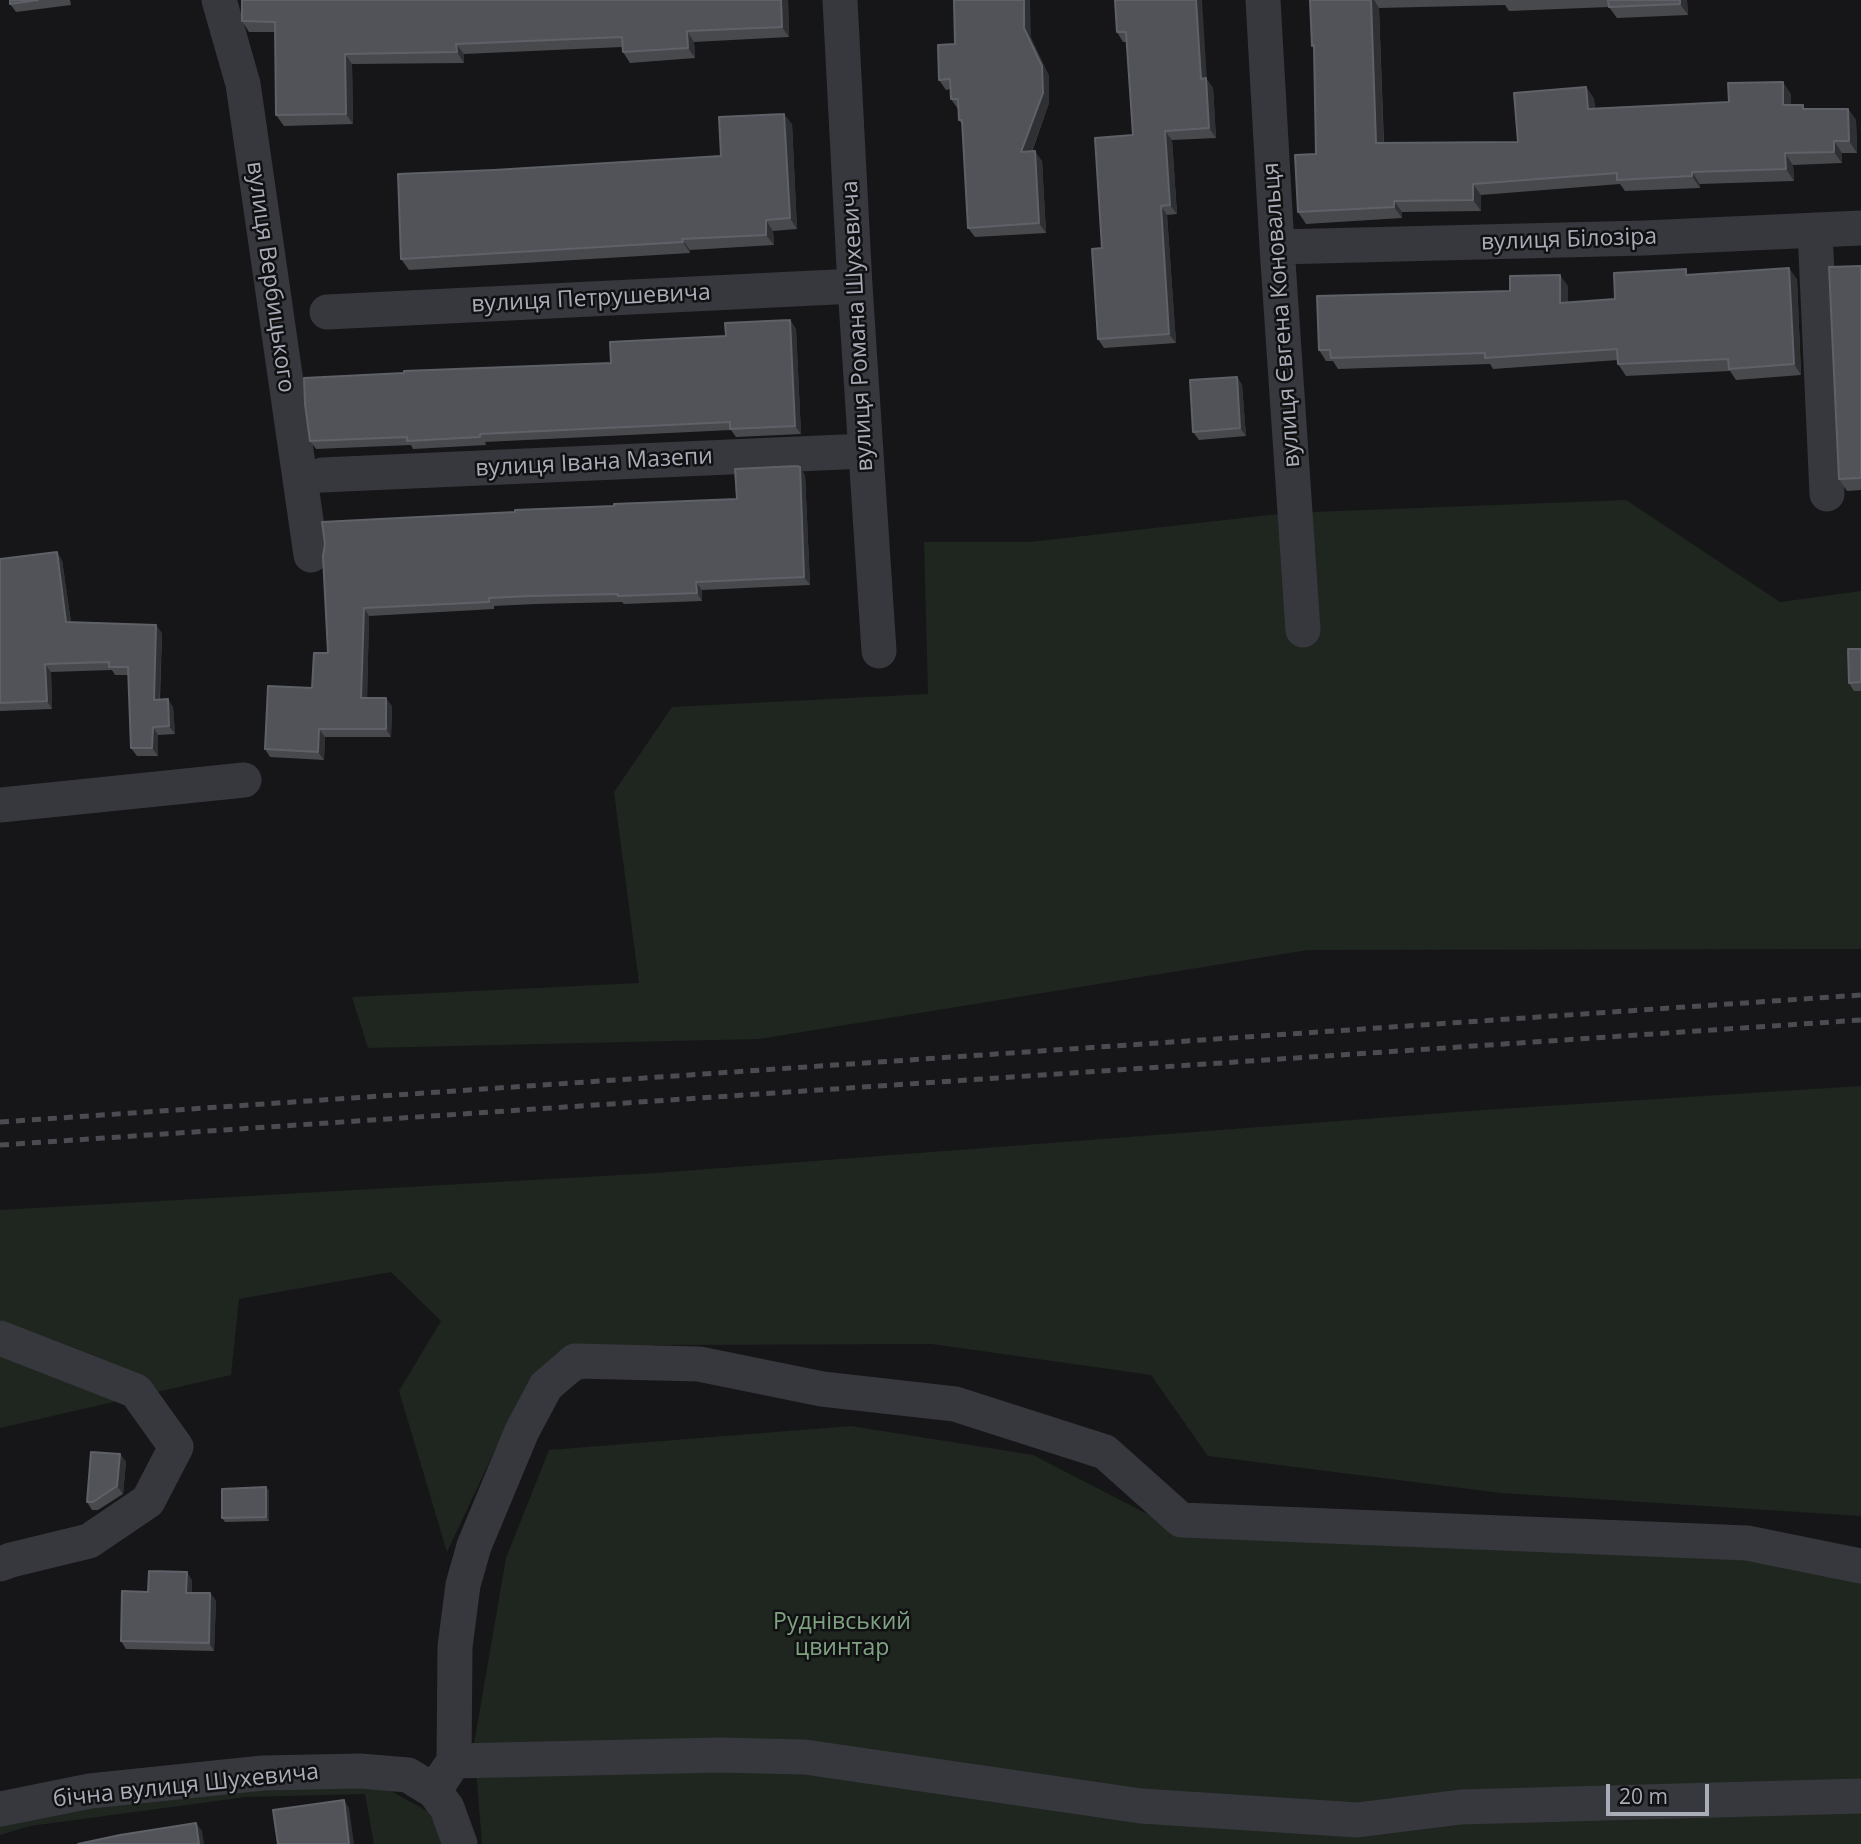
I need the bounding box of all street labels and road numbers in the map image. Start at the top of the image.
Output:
street label: вулиця Вербицького [240,160,300,394]
street label: вулиця Євгена Коновальця [1258,162,1306,468]
street label: вулиця Романа Шухевича [837,180,879,472]
street label: вулиця Білозіра [1480,223,1658,257]
street label: вулиця Петрушевича [471,279,711,319]
street label: вулиця Івана Мазепи [475,443,713,483]
street label: бічна вулиця Шухевича [52,1758,320,1814]

